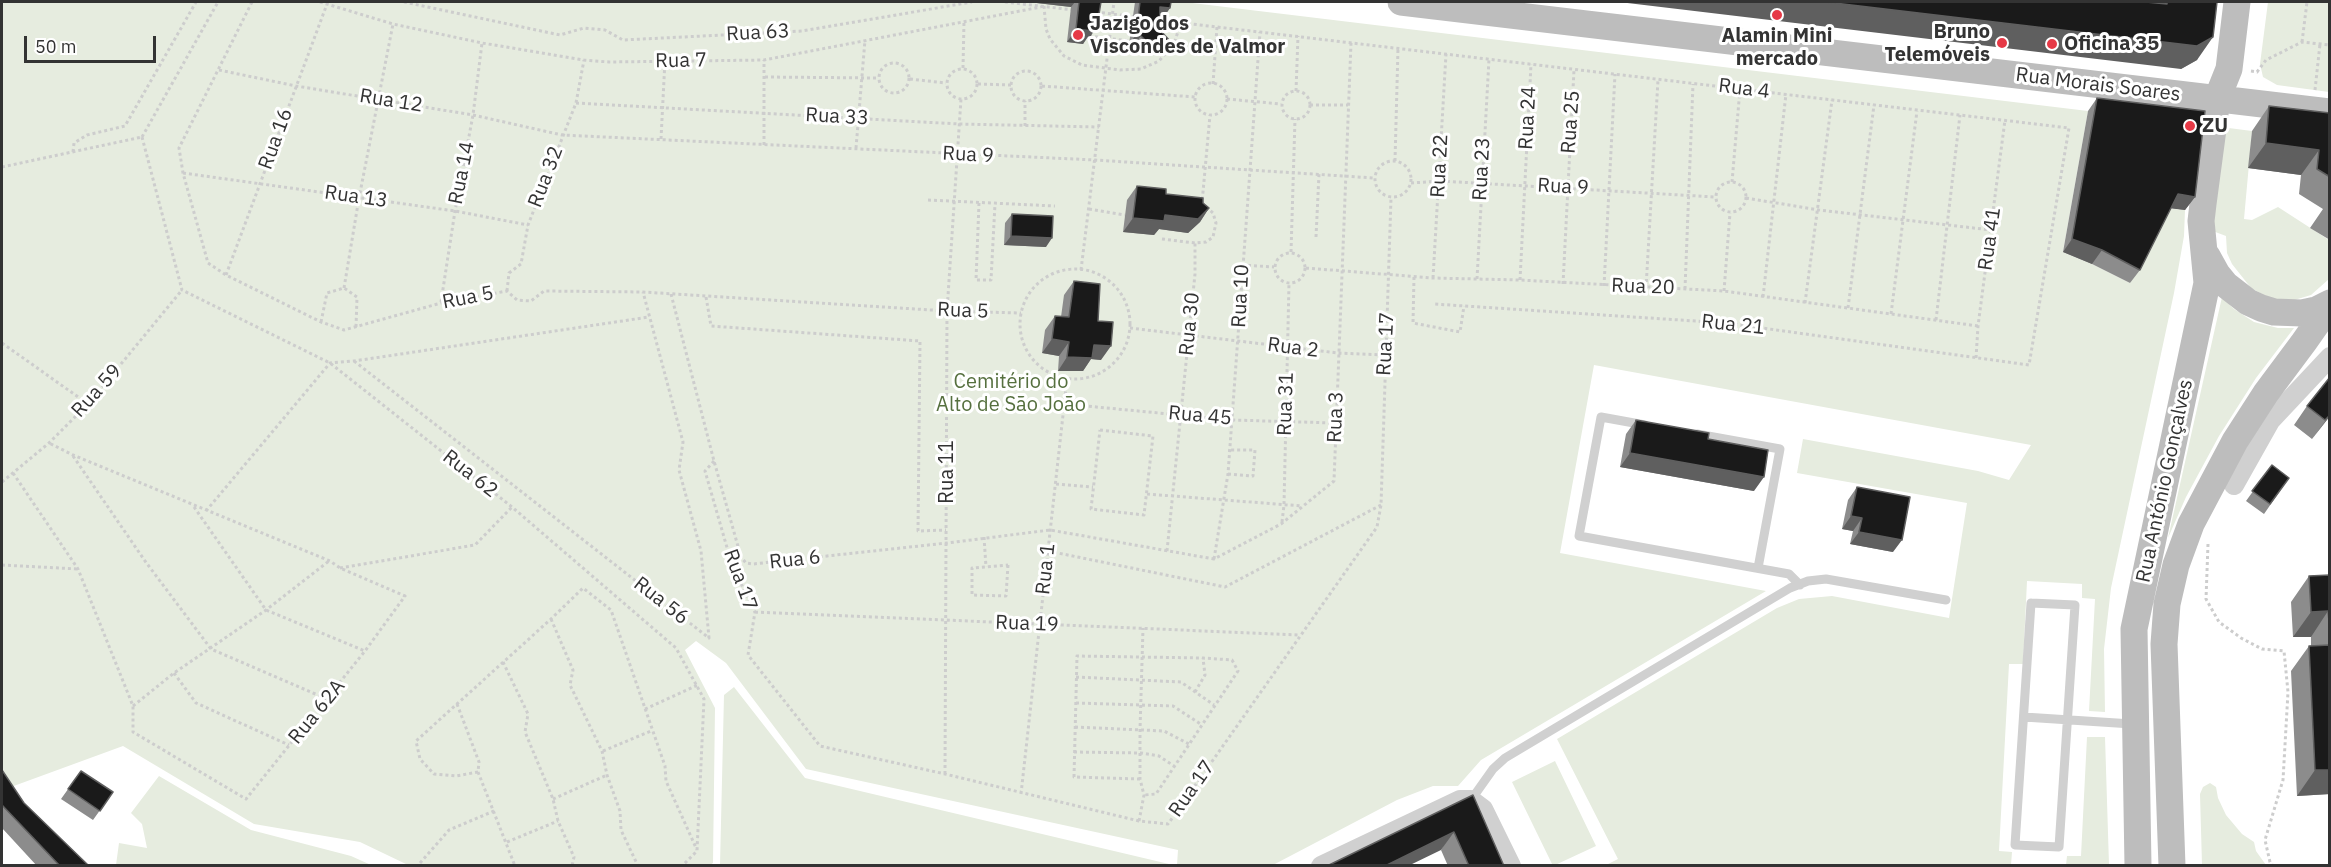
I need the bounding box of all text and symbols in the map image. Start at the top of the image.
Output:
marker: Alamin Mini mercado [1770,8,1784,22]
place label: Jazigo dos Viscondes de Valmor [1090,12,1285,59]
street label: Rua 63 [726,19,790,47]
place label: Bruno Telemóveis [1884,20,1990,67]
scale bar [27,24,159,62]
place label: Alamin Mini mercado [1721,24,1833,71]
marker: Jazigo dos Viscondes de Valmor [1071,28,1085,42]
place label: Oficina 35 [2064,32,2159,56]
text: 50 m [35,35,77,58]
marker: Bruno Telemóveis [1995,36,2009,50]
marker: Oficina 35 [2045,37,2059,51]
street label: Rua 7 [655,49,707,73]
street label: Rua Morais Soares [2014,63,2182,107]
street label: Rua 4 [1717,74,1771,104]
street label: Rua 12 [358,84,424,118]
street label: Rua 24 [1514,86,1542,150]
street label: Rua 25 [1557,89,1585,155]
street label: Rua 33 [805,103,869,131]
street label: Rua 16 [254,105,298,173]
place label: ZU [2202,114,2228,138]
marker: ZU [2183,119,2197,133]
street label: Rua 22 [1426,134,1454,198]
street label: Rua 23 [1468,137,1496,201]
street label: Rua 14 [444,140,480,206]
street label: Rua 9 [942,142,994,168]
street label: Rua 32 [523,143,569,211]
street label: Rua 9 [1537,174,1589,200]
street label: Rua 13 [323,181,389,213]
street label: Rua 41 [1974,206,2006,272]
street label: Rua 10 [1227,264,1255,328]
street label: Rua 20 [1611,274,1675,300]
street label: Rua 5 [440,281,496,315]
street label: Rua 30 [1175,291,1205,357]
street label: Rua 5 [937,298,989,324]
street label: Rua 21 [1700,310,1766,340]
street label: Rua 17 [1372,312,1400,376]
street label: Rua 2 [1266,333,1320,363]
street label: Rua 59 [67,359,127,423]
park label: Cemitério do Alto de São João [936,370,1086,417]
street label: Rua 31 [1273,372,1299,436]
street label: Rua António Gonçalves [2132,377,2198,585]
street label: Rua 3 [1323,391,1349,443]
street label: Rua 45 [1167,401,1233,431]
street label: Rua 11 [935,440,959,504]
street label: Rua 62 [438,445,502,503]
street label: Rua 1 [1031,542,1061,596]
street label: Rua 6 [768,545,822,575]
street label: Rua 17 [718,546,762,614]
street label: Rua 56 [629,572,693,630]
street label: Rua 19 [995,611,1059,637]
street label: Rua 62A [284,675,350,749]
street label: Rua 17 [1164,756,1220,822]

